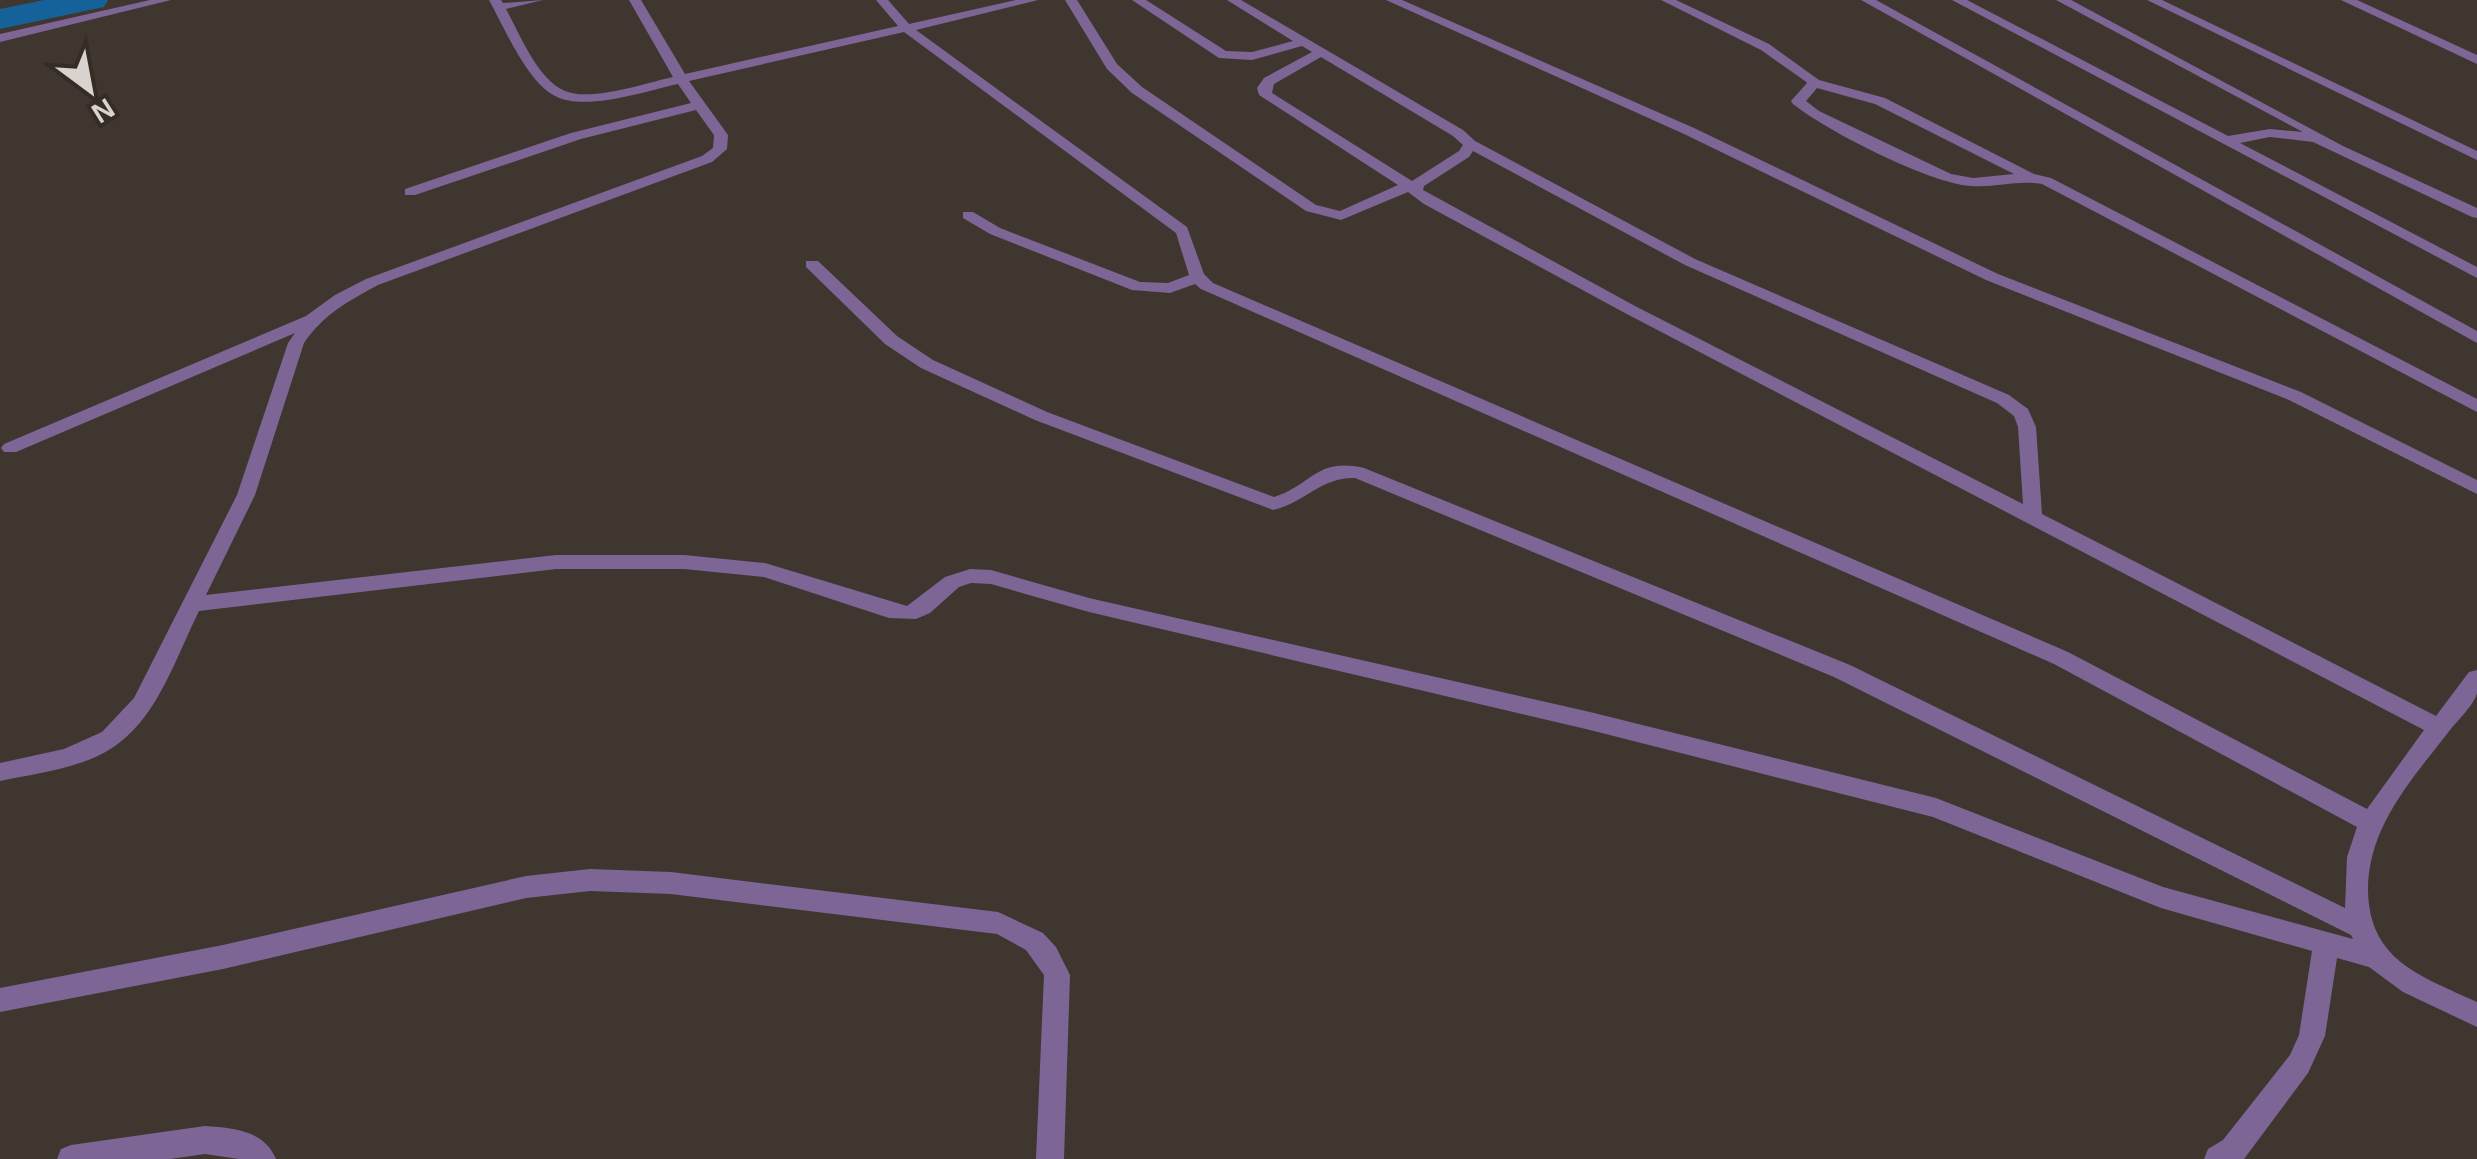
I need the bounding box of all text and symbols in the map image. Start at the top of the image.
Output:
north arrow [40,40,140,140]
text: N [86,92,120,129]

